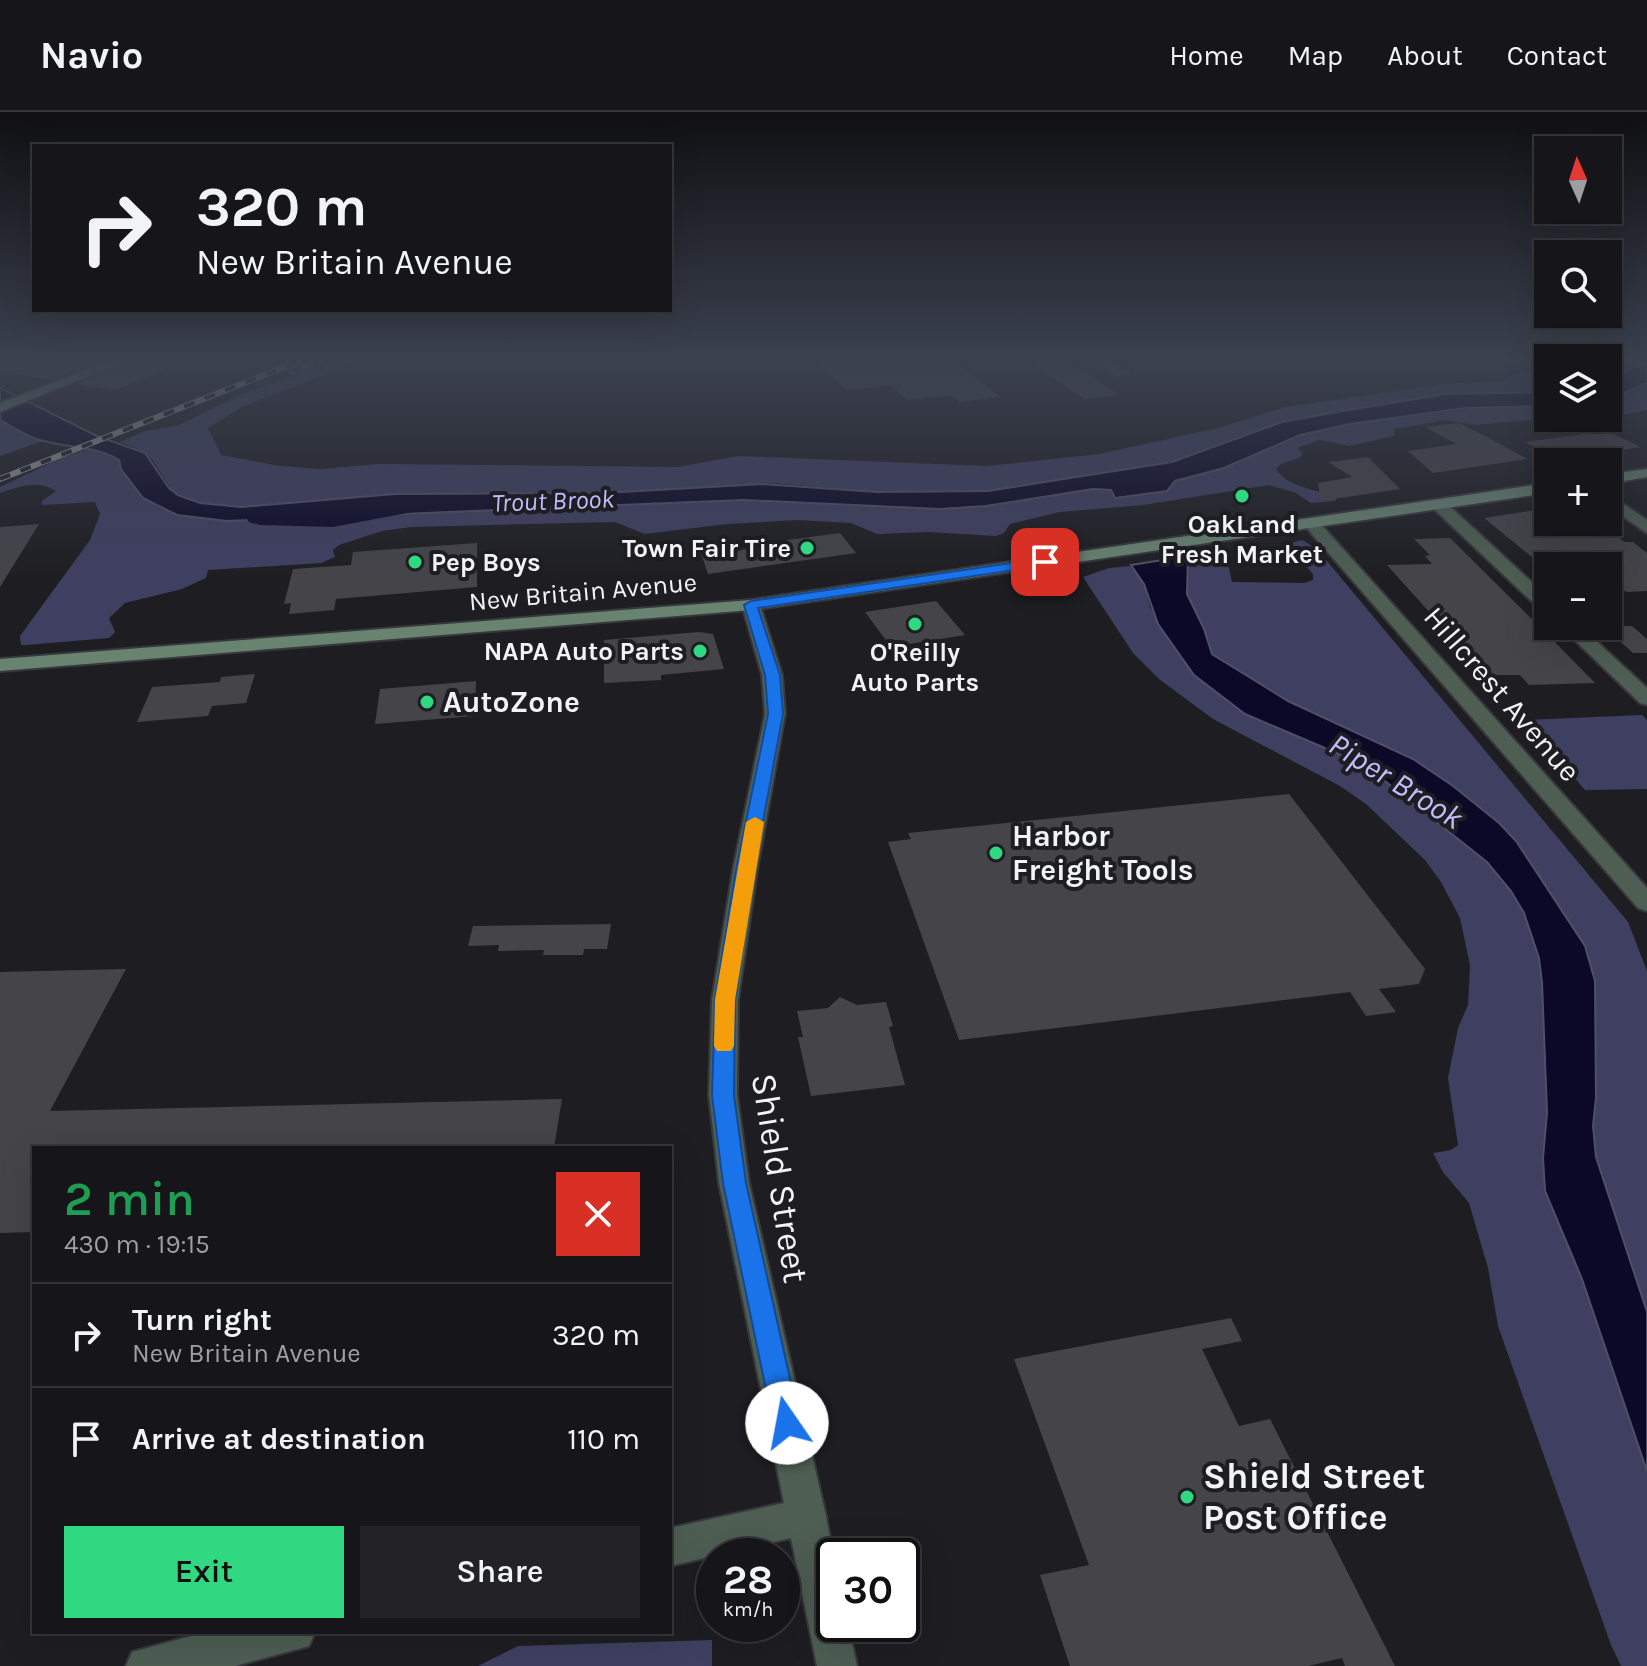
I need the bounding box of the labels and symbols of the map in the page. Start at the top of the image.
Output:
north arrow [1534,136,1622,224]
water label: Trout Brook [491,483,616,519]
marker: OakLand Fresh Market [1233,487,1251,505]
place label: OakLand Fresh Market [1161,509,1323,570]
pin [1011,528,1079,596]
place label: Town Fair Tire [622,533,791,564]
marker: Town Fair Tire [798,539,816,557]
place label: Pep Boys [431,547,541,578]
marker: Pep Boys [406,553,424,571]
street label: New Britain Avenue [468,567,698,617]
street label: Hillcrest Avenue [1416,599,1588,789]
marker: O'Reilly Auto Parts [906,615,924,633]
place label: NAPA Auto Parts [484,636,684,667]
place label: O'Reilly Auto Parts [851,637,979,698]
marker: NAPA Auto Parts [691,642,709,660]
place label: AutoZone [443,684,580,720]
marker: AutoZone [418,693,436,711]
water label: Piper Brook [1322,725,1470,837]
place label: Harbor Freight Tools [1012,818,1194,888]
marker: Harbor Freight Tools [987,844,1005,862]
street label: Shield Street [743,1070,817,1286]
position arrow [745,1381,829,1465]
place label: Shield Street Post Office [1203,1455,1425,1538]
marker: Shield Street Post Office [1178,1488,1196,1506]
speed limit sign: 30 [816,1538,920,1642]

